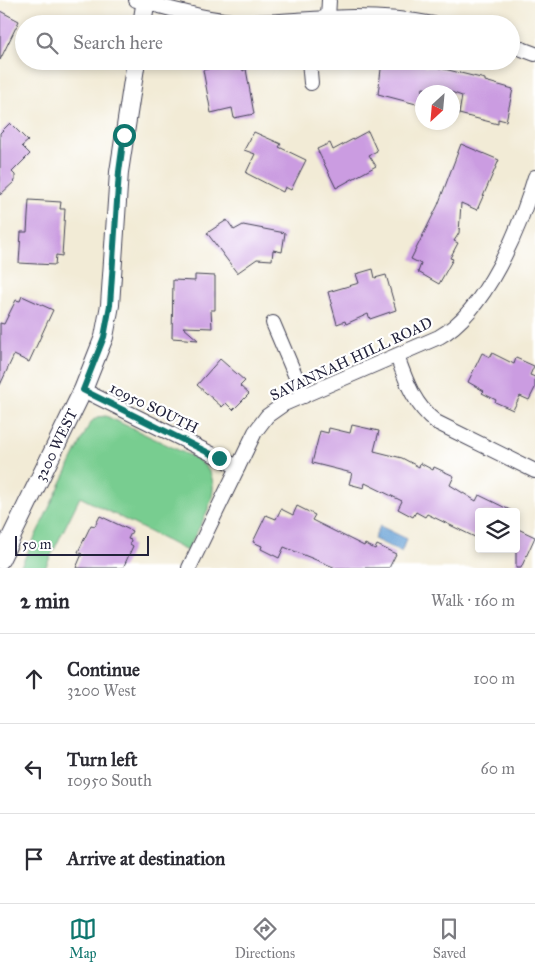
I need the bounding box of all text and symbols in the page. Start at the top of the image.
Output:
search box [15,15,520,70]
icon: search [33,29,61,57]
text: Search here [73,31,163,54]
north arrow [415,85,460,130]
route start [113,124,136,147]
street label: SAVANNAH HILL ROAD [267,313,435,405]
street label: 10950 SOUTH [107,379,201,437]
street label: 3200 WEST [31,406,81,484]
route end [208,447,231,470]
map controls [475,508,520,553]
button: layers [475,508,520,553]
scale bar [15,533,149,556]
text: 50 m [22,536,51,553]
text: 2 min [20,588,70,614]
text: Walk · 160 m [431,591,515,610]
text: Continue [67,658,140,681]
icon: ahead [20,665,48,693]
text: 100 m [473,669,515,688]
text: 3200 West [67,681,136,700]
text: Turn left [67,748,137,771]
icon: left [20,755,48,783]
text: 60 m [481,759,515,778]
text: 10950 South [67,771,152,790]
icon: arrive [20,845,48,873]
text: Arrive at destination [67,847,225,870]
tab: Map [69,915,97,962]
tab: Directions [235,915,295,962]
tab: Saved [433,915,466,962]

